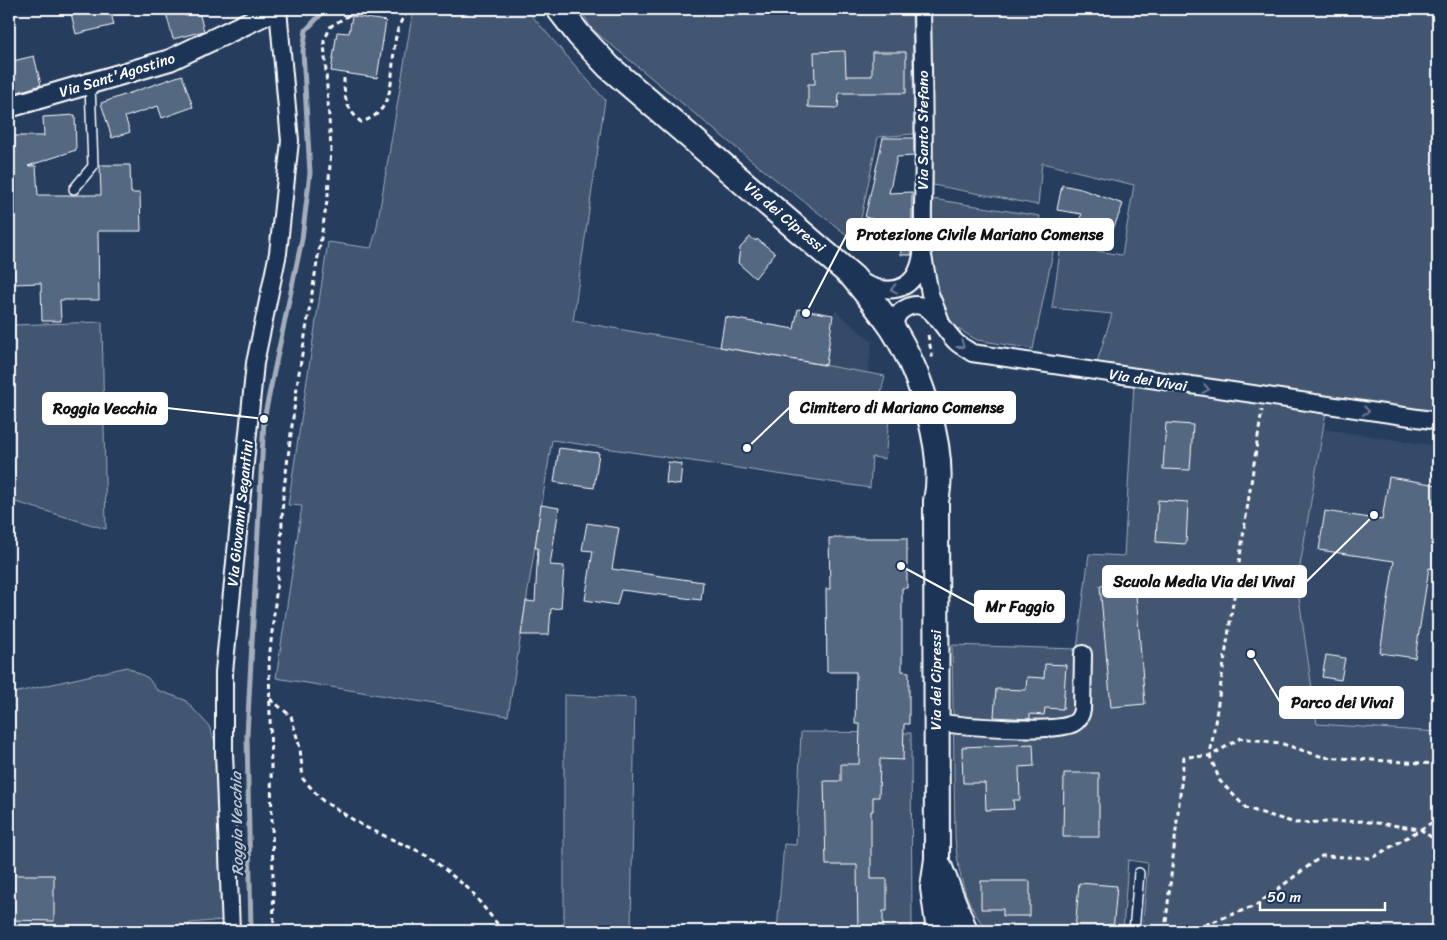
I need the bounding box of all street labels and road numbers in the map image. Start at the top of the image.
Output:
street label: Via Sant'Agostino [56,45,179,105]
street label: Via Santo Stefano [910,70,936,190]
street label: Via dei Cipressi [738,175,832,260]
street label: Via dei Vivai [1107,361,1190,399]
street label: Via Giovanni Segantini [219,438,261,588]
street label: Via dei Cipressi [923,629,949,730]

